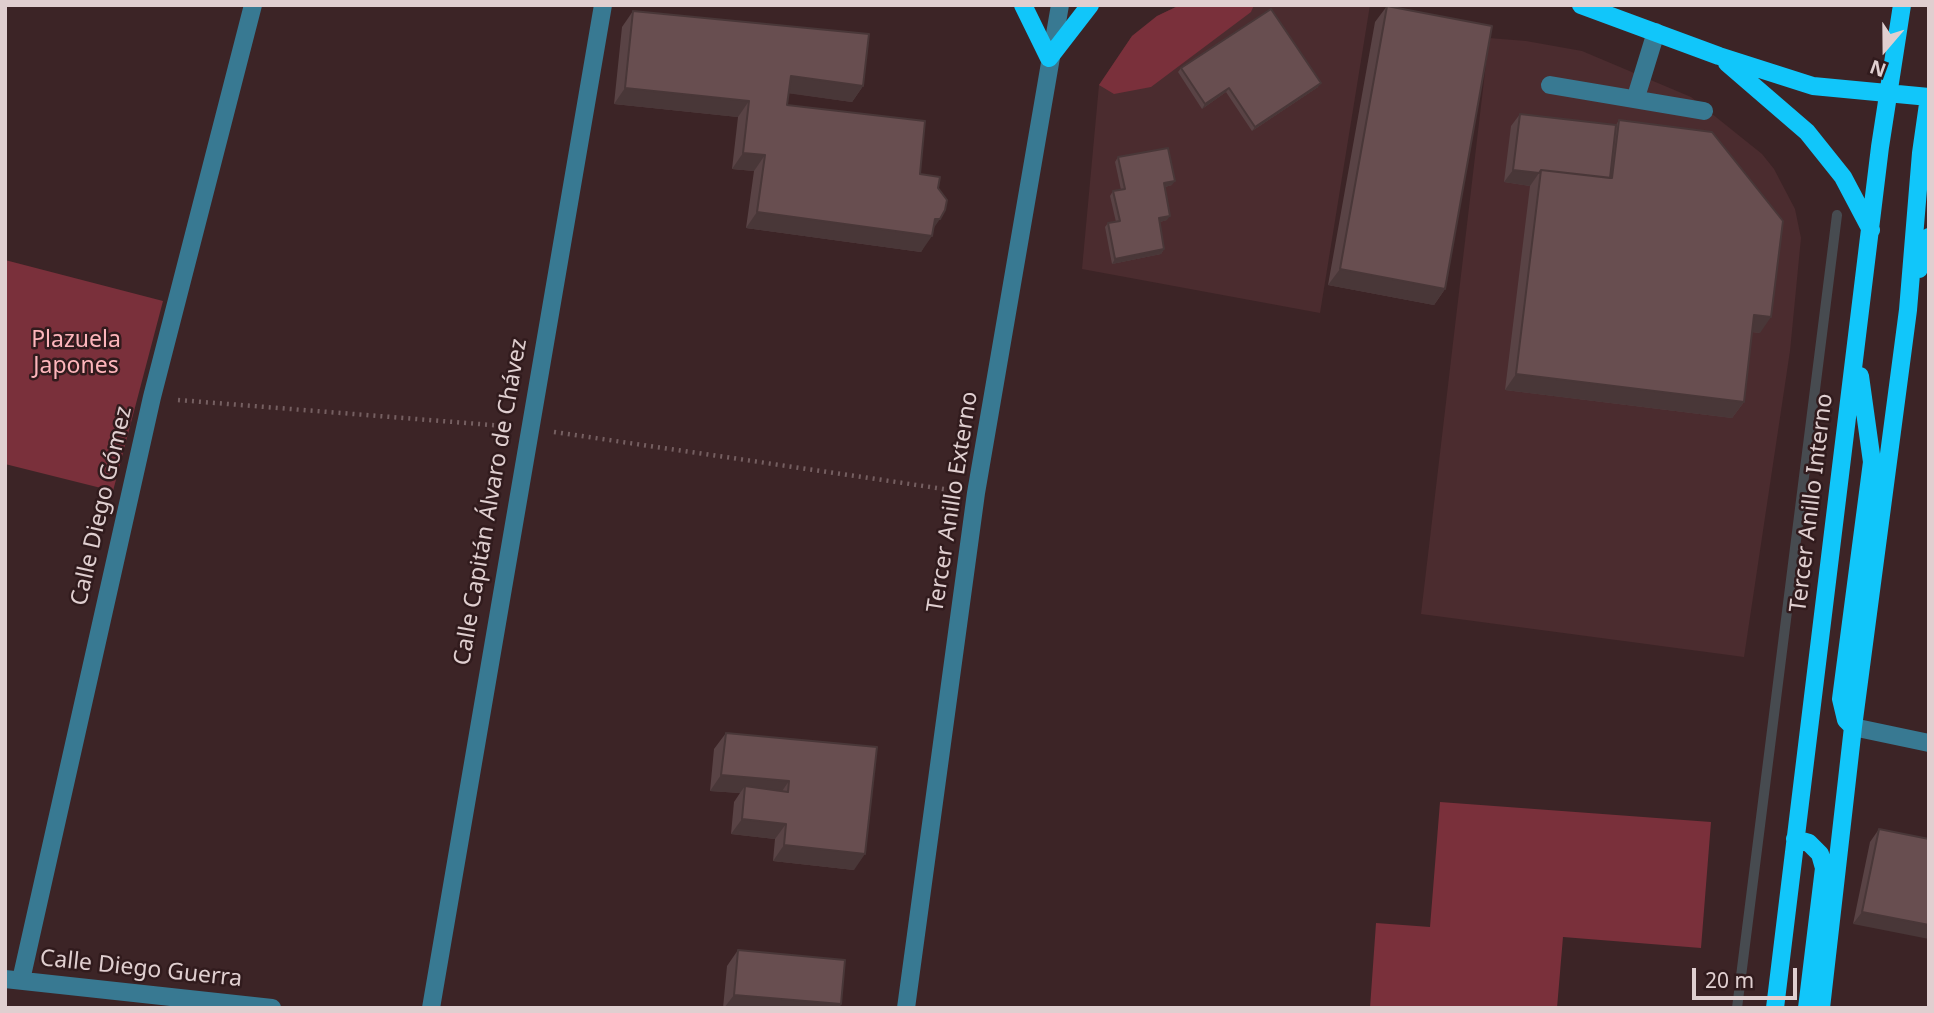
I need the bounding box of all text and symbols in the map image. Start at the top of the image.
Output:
north arrow [1850,14,1920,84]
text: N [1866,54,1890,84]
park label: Plazuela Japones [31,326,121,380]
street label: Calle Capitán Álvaro de Chávez [449,336,533,668]
street label: Tercer Anillo Externo [922,390,984,614]
street label: Tercer Anillo Interno [1785,392,1839,614]
street label: Calle Diego Gómez [66,404,138,608]
street label: Calle Diego Guerra [38,945,244,993]
scale bar [1696,954,1801,998]
text: 20 m [1705,966,1754,994]

